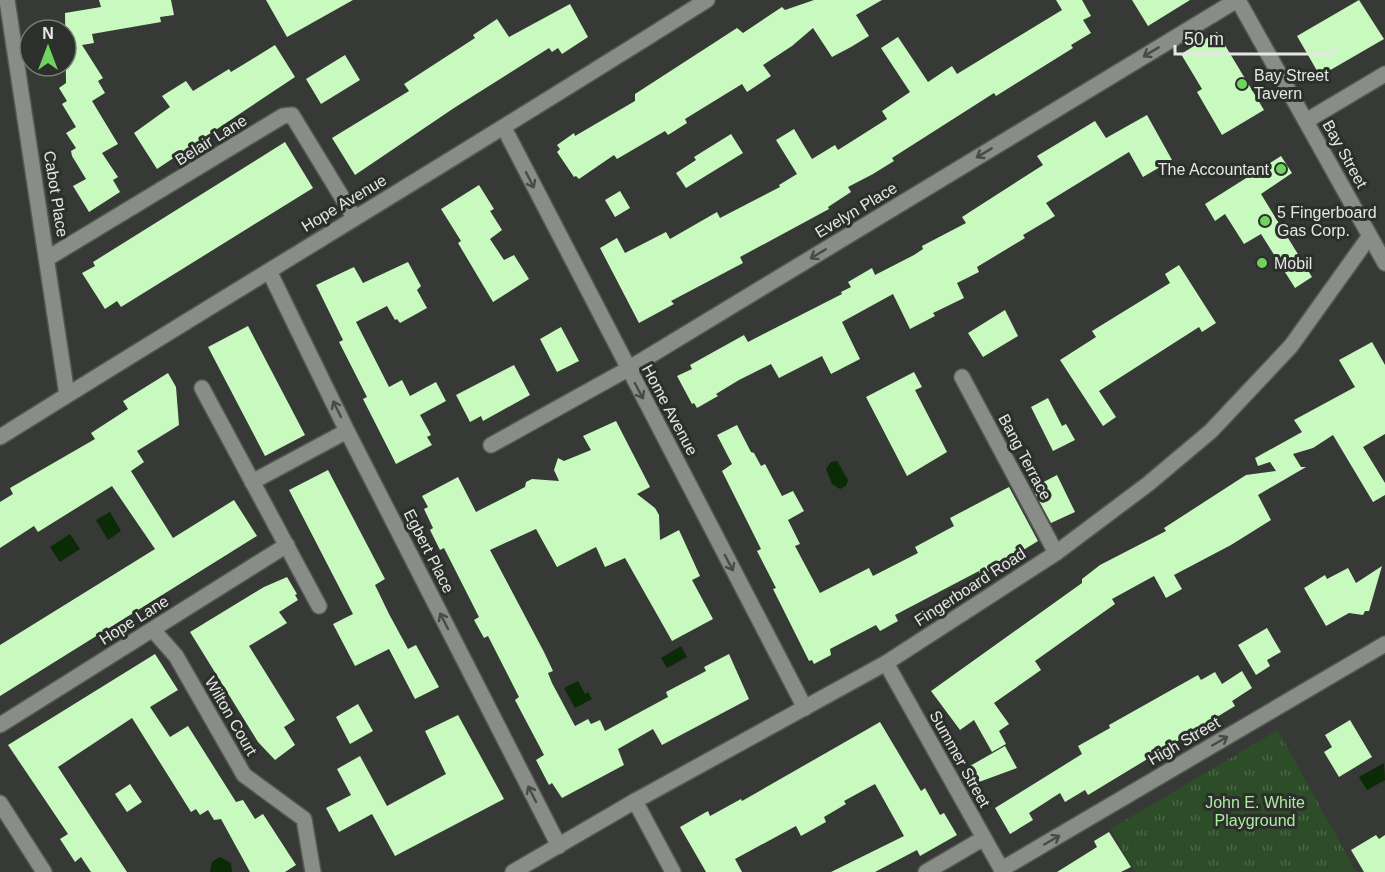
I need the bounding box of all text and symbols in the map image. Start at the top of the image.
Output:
north arrow [18,18,78,78]
scale bar [1175,18,1334,56]
text: N [42,25,54,42]
text: 50 m [1184,29,1224,49]
one-way arrow [1143,46,1160,58]
place label: Bay Street Tavern [1254,67,1329,102]
marker: Bay Street Tavern [1235,77,1249,91]
street label: Belair Lane [172,111,250,169]
street label: Bay Street [1319,117,1371,191]
one-way arrow [976,148,993,160]
street label: Cabot Place [41,150,71,238]
place label: The Accountant [1158,161,1270,178]
marker: The Accountant [1274,162,1288,176]
street label: Hope Avenue [299,171,390,235]
one-way arrow [525,171,537,189]
street label: Evelyn Place [812,179,900,241]
place label: 5 Fingerboard Gas Corp. [1277,204,1377,239]
marker: 5 Fingerboard Gas Corp. [1258,214,1272,228]
one-way arrow [810,249,827,261]
place label: Mobil [1274,255,1312,272]
marker: Mobil [1255,256,1269,270]
street label: Home Avenue [639,362,701,458]
one-way arrow [634,381,645,399]
one-way arrow [330,401,342,419]
street label: Bang Terrace [995,411,1055,503]
street label: Egbert Place [401,506,457,596]
street label: Fingerboard Road [911,545,1029,629]
one-way arrow [724,554,736,572]
street label: Hope Lane [96,592,172,648]
one-way arrow [437,612,449,630]
street label: Wilton Court [202,674,261,759]
street label: Summer Street [926,708,994,811]
street label: High Street [1145,713,1223,768]
one-way arrow [1211,735,1228,747]
one-way arrow [526,786,537,804]
park label: John E. White Playground [1205,794,1305,829]
one-way arrow [1043,833,1060,845]

